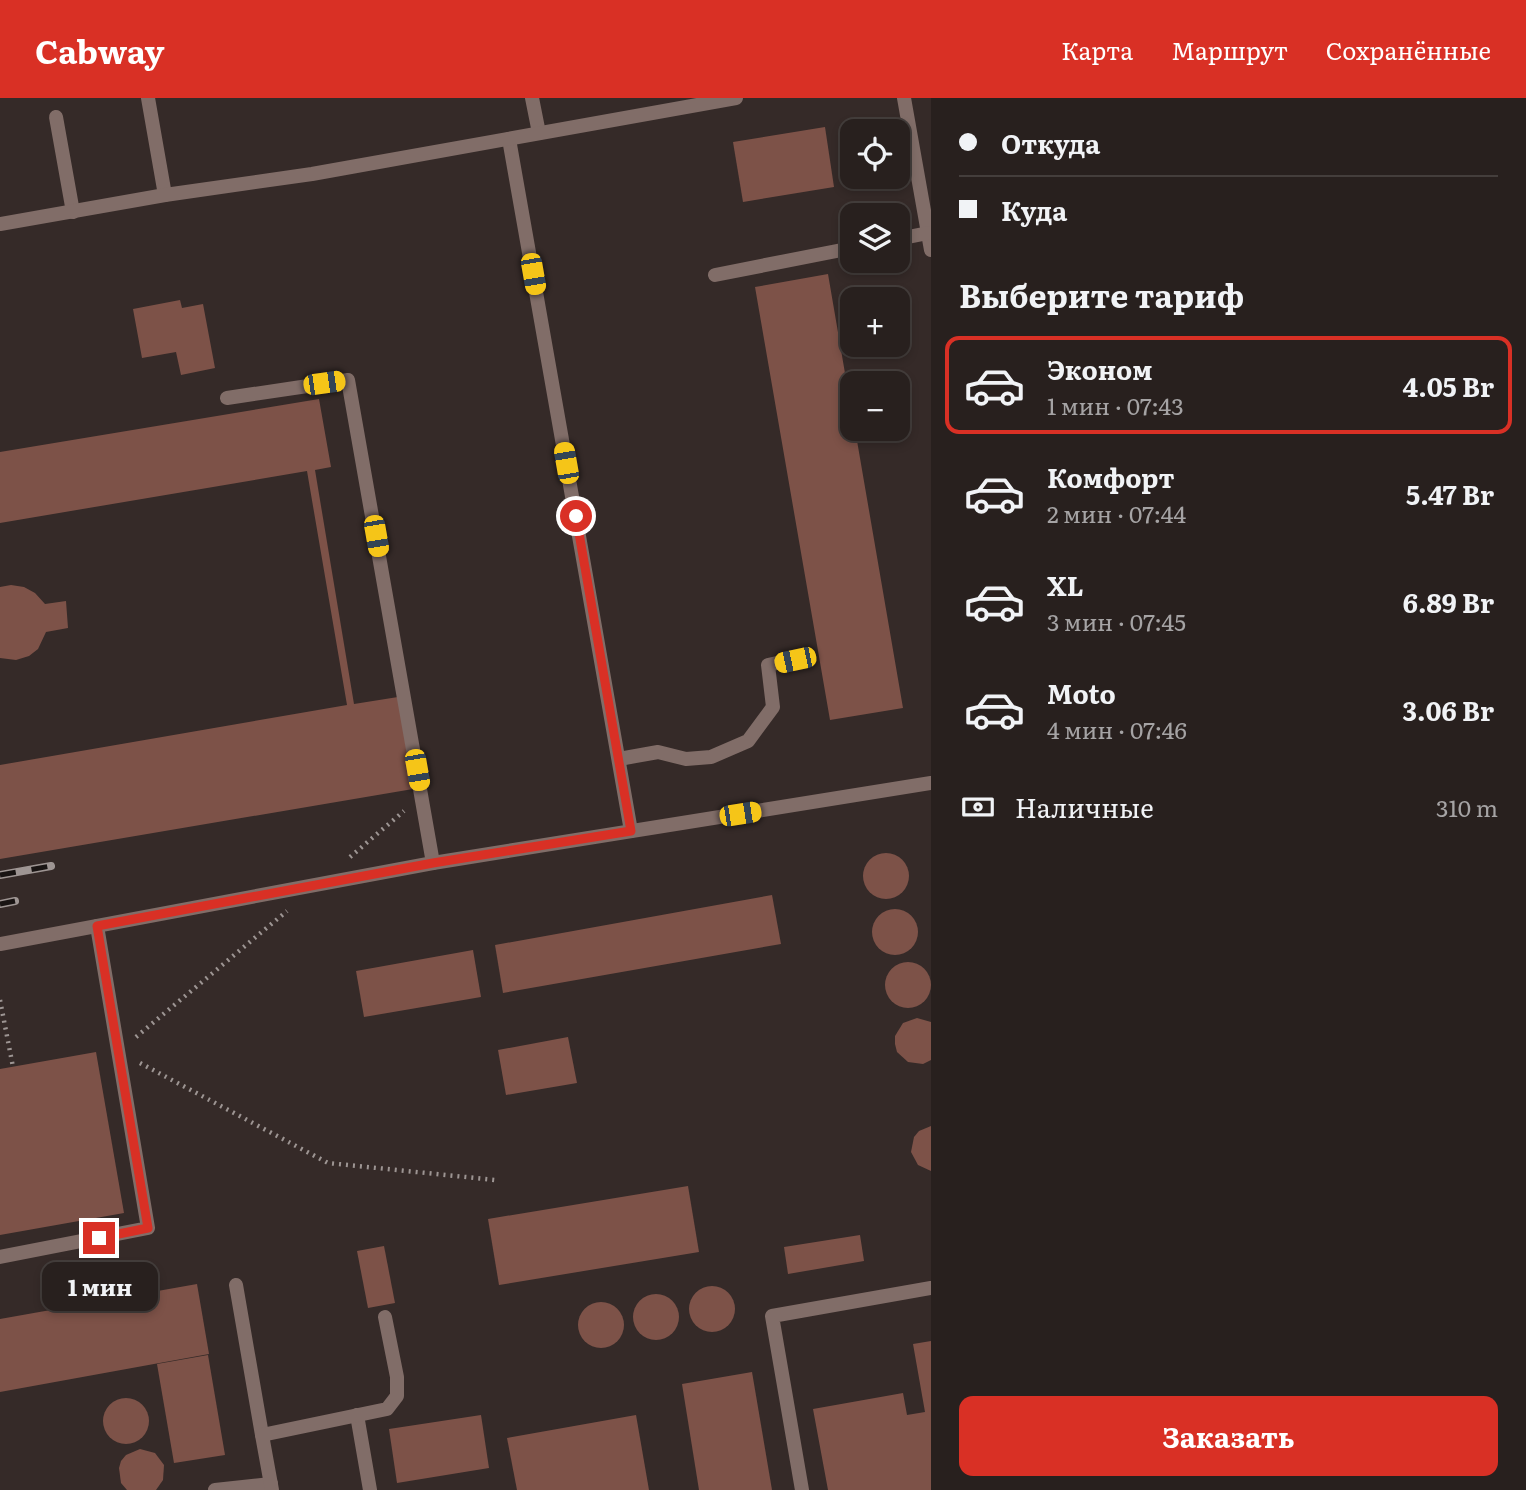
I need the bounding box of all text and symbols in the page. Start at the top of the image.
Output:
text: Cabway [35,25,164,74]
text: Карта [1061,32,1133,67]
text: Маршрут [1171,32,1288,67]
text: Сохранённые [1326,32,1491,67]
map controls [840,119,910,441]
button: locate [840,119,910,189]
text: Откуда [1001,123,1100,162]
text: Куда [1001,190,1067,229]
button: layers [840,203,910,273]
car [520,251,547,297]
text: Выберите тариф [959,270,1244,318]
button: + [840,287,910,357]
text: Эконом [1047,349,1152,388]
icon: car [963,354,1026,417]
text: 4.05 Br [1402,366,1494,405]
car [302,370,347,396]
button: − [840,371,910,441]
text: 1 мин · 07:43 [1047,388,1184,422]
car [553,440,580,486]
text: Комфорт [1047,457,1174,496]
icon: car [963,462,1026,525]
text: 5.47 Br [1406,474,1494,513]
text: 2 мин · 07:44 [1047,496,1186,530]
route start [560,500,592,532]
car [363,513,390,559]
text: XL [1047,565,1084,604]
icon: car [963,570,1026,633]
text: 6.89 Br [1403,582,1494,621]
text: 3 мин · 07:45 [1047,604,1186,638]
car [773,645,818,675]
text: Moto [1047,673,1116,712]
icon: car [963,678,1026,741]
text: 3.06 Br [1402,690,1494,729]
text: 4 мин · 07:46 [1047,712,1187,746]
car [404,747,431,793]
text: Наличные [1015,787,1154,826]
icon: cash [959,788,997,826]
text: 310 m [1436,790,1498,824]
car [718,800,763,828]
route end [83,1222,115,1254]
callout: 1 мин [41,1262,157,1312]
text: 1 мин [68,1269,132,1303]
button: Заказать [959,1396,1498,1476]

